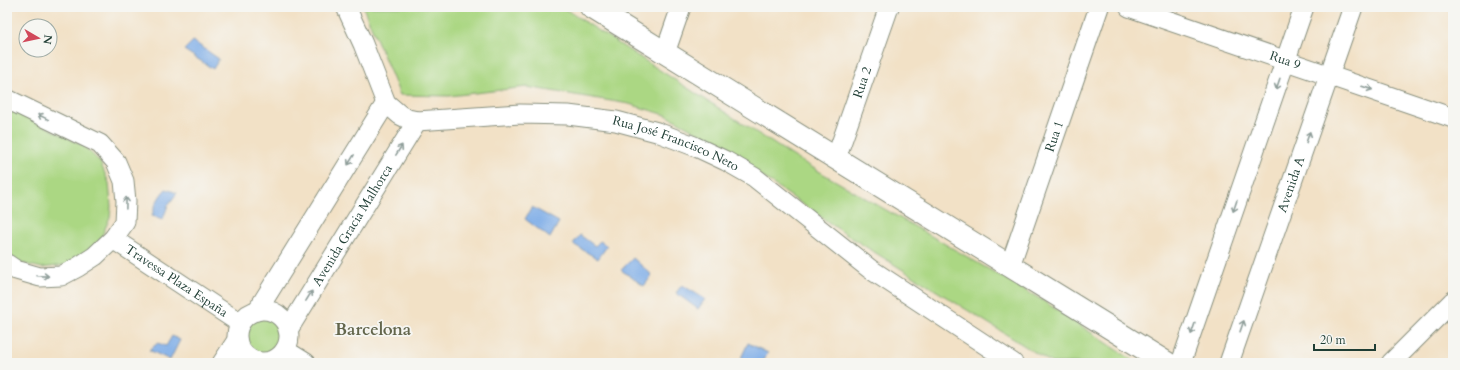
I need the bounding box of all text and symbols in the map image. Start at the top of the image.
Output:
north arrow [18,18,58,58]
text: N [39,34,56,46]
street label: Rua 9 [1267,47,1303,74]
street label: Rua 2 [849,64,876,101]
one-way arrow [1273,77,1281,89]
one-way arrow [1360,84,1372,92]
street label: Rua José Francisco Neto [610,111,742,176]
one-way arrow [37,113,49,120]
street label: Rua 1 [1041,118,1068,154]
one-way arrow [1305,131,1312,144]
one-way arrow [395,145,403,156]
street label: Avenida A [1273,153,1309,215]
one-way arrow [346,154,354,166]
street label: Avenida Gracia Malhorca [308,161,397,290]
one-way arrow [122,197,129,210]
one-way arrow [1231,200,1238,213]
street label: Travessa Plaza España [121,240,232,322]
one-way arrow [36,272,49,280]
one-way arrow [305,290,313,302]
district label: Barcelona [335,318,412,341]
one-way arrow [1238,321,1246,333]
one-way arrow [1188,323,1196,335]
scale bar [1314,326,1375,352]
text: 20 m [1320,332,1347,348]

